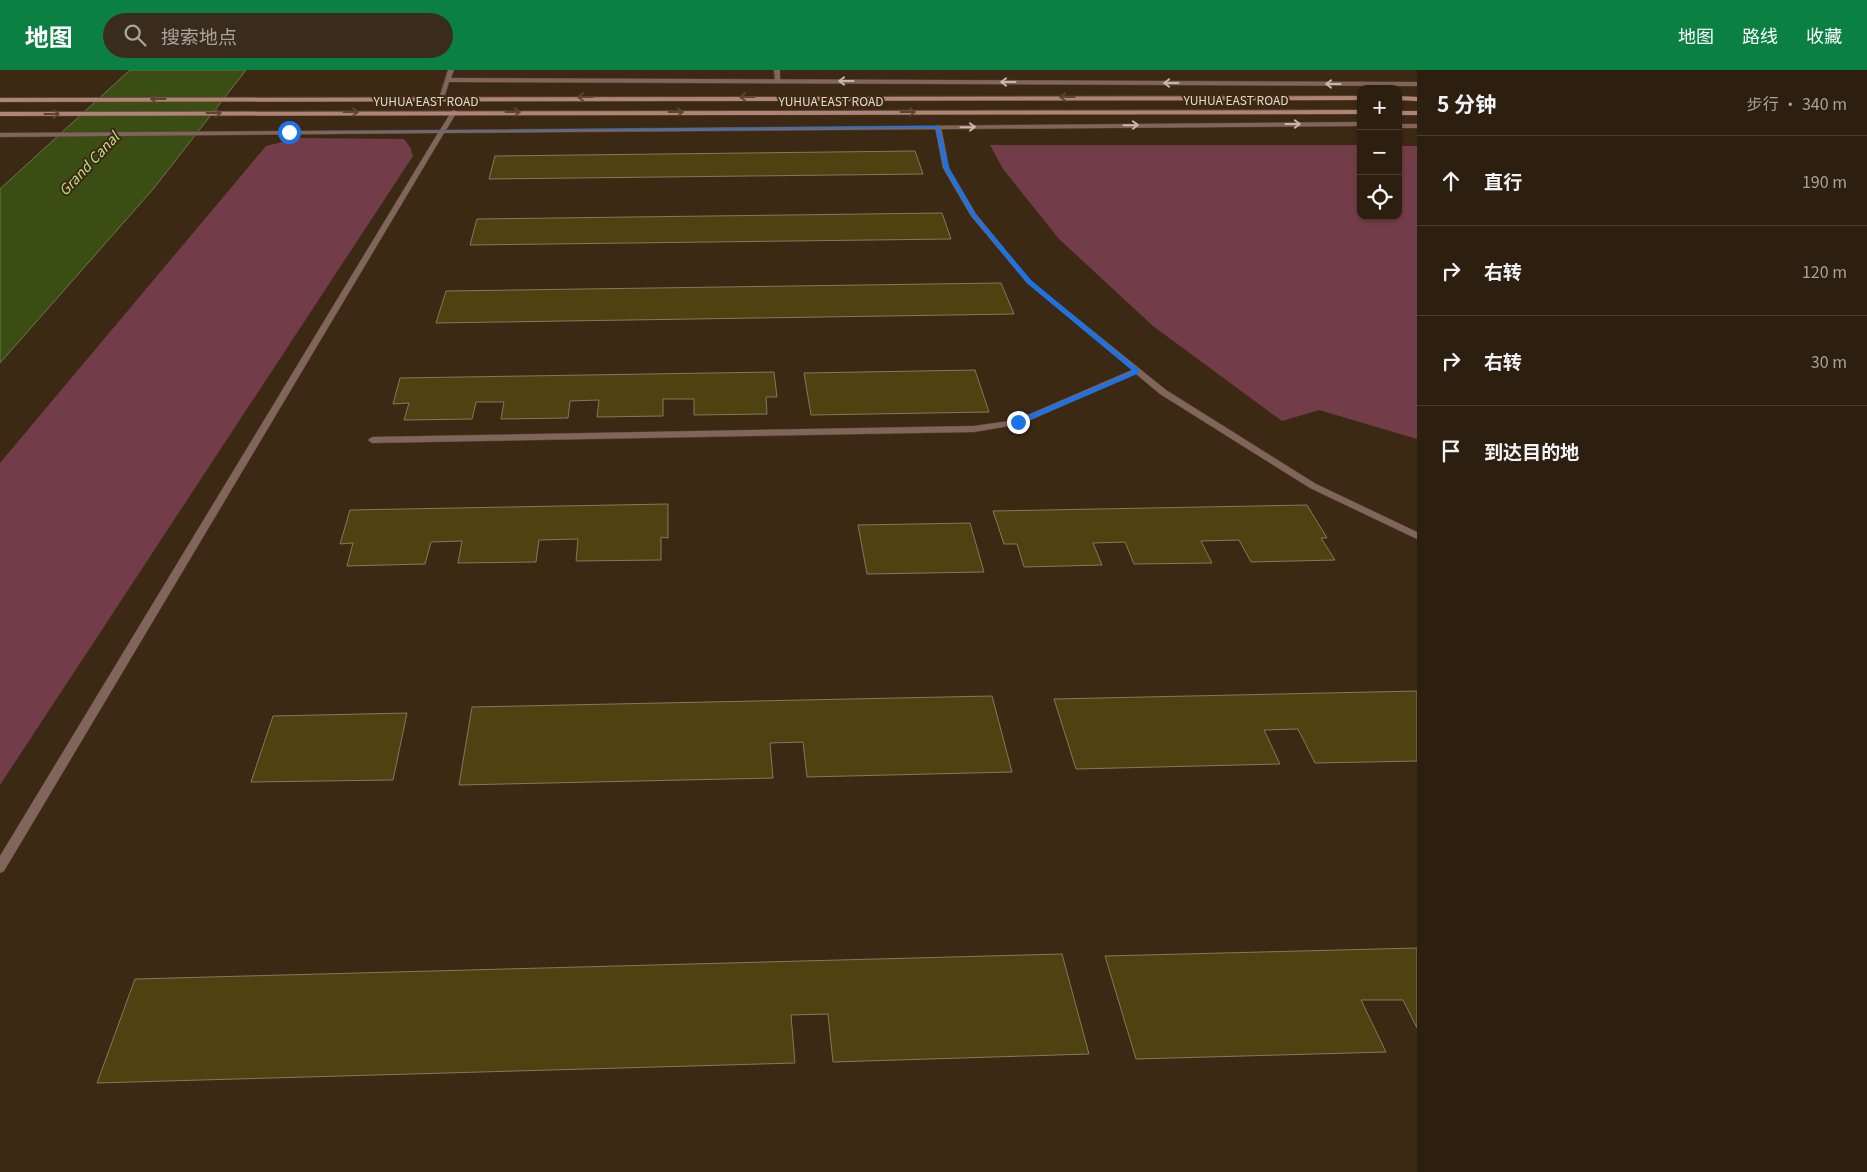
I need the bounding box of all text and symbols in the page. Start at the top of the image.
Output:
search box [103,13,453,58]
text: 地图 [25,18,73,53]
icon: search [121,21,149,49]
text: 搜索地点 [161,22,237,49]
text: 地图 [1678,22,1714,48]
text: 路线 [1742,22,1778,48]
text: 收藏 [1806,22,1842,48]
one-way arrow [838,77,854,86]
one-way arrow [1001,77,1017,87]
one-way arrow [1163,78,1180,88]
one-way arrow [1326,79,1342,89]
map controls [1357,85,1402,220]
button: + [1357,85,1402,130]
text: 5 分钟 [1437,88,1496,118]
street label: YUHUA EAST ROAD [1183,91,1288,108]
text: 步行 · 340 m [1747,91,1847,115]
street label: YUHUA EAST ROAD [373,92,478,109]
one-way arrow [577,92,593,102]
one-way arrow [739,92,756,102]
street label: YUHUA EAST ROAD [778,92,883,109]
one-way arrow [1059,92,1076,102]
one-way arrow [150,94,166,104]
one-way arrow [342,107,358,117]
one-way arrow [504,107,521,117]
one-way arrow [667,107,683,117]
one-way arrow [900,107,916,117]
one-way arrow [206,108,222,118]
one-way arrow [43,109,59,119]
one-way arrow [1284,119,1301,129]
one-way arrow [1122,120,1138,130]
route start [278,121,301,144]
one-way arrow [960,122,976,132]
water label: Grand Canal [54,126,124,199]
button: − [1357,130,1402,175]
icon: ahead [1437,167,1465,195]
text: 直行 [1484,167,1522,194]
text: 190 m [1802,169,1847,193]
button: locate [1357,175,1402,220]
icon: right [1437,257,1465,285]
text: 右转 [1484,257,1522,284]
text: 120 m [1802,259,1847,283]
icon: right [1437,347,1465,375]
text: 右转 [1484,347,1522,374]
text: 30 m [1811,349,1847,373]
route end [1007,411,1030,434]
icon: arrive [1437,437,1465,465]
text: 到达目的地 [1484,437,1579,464]

